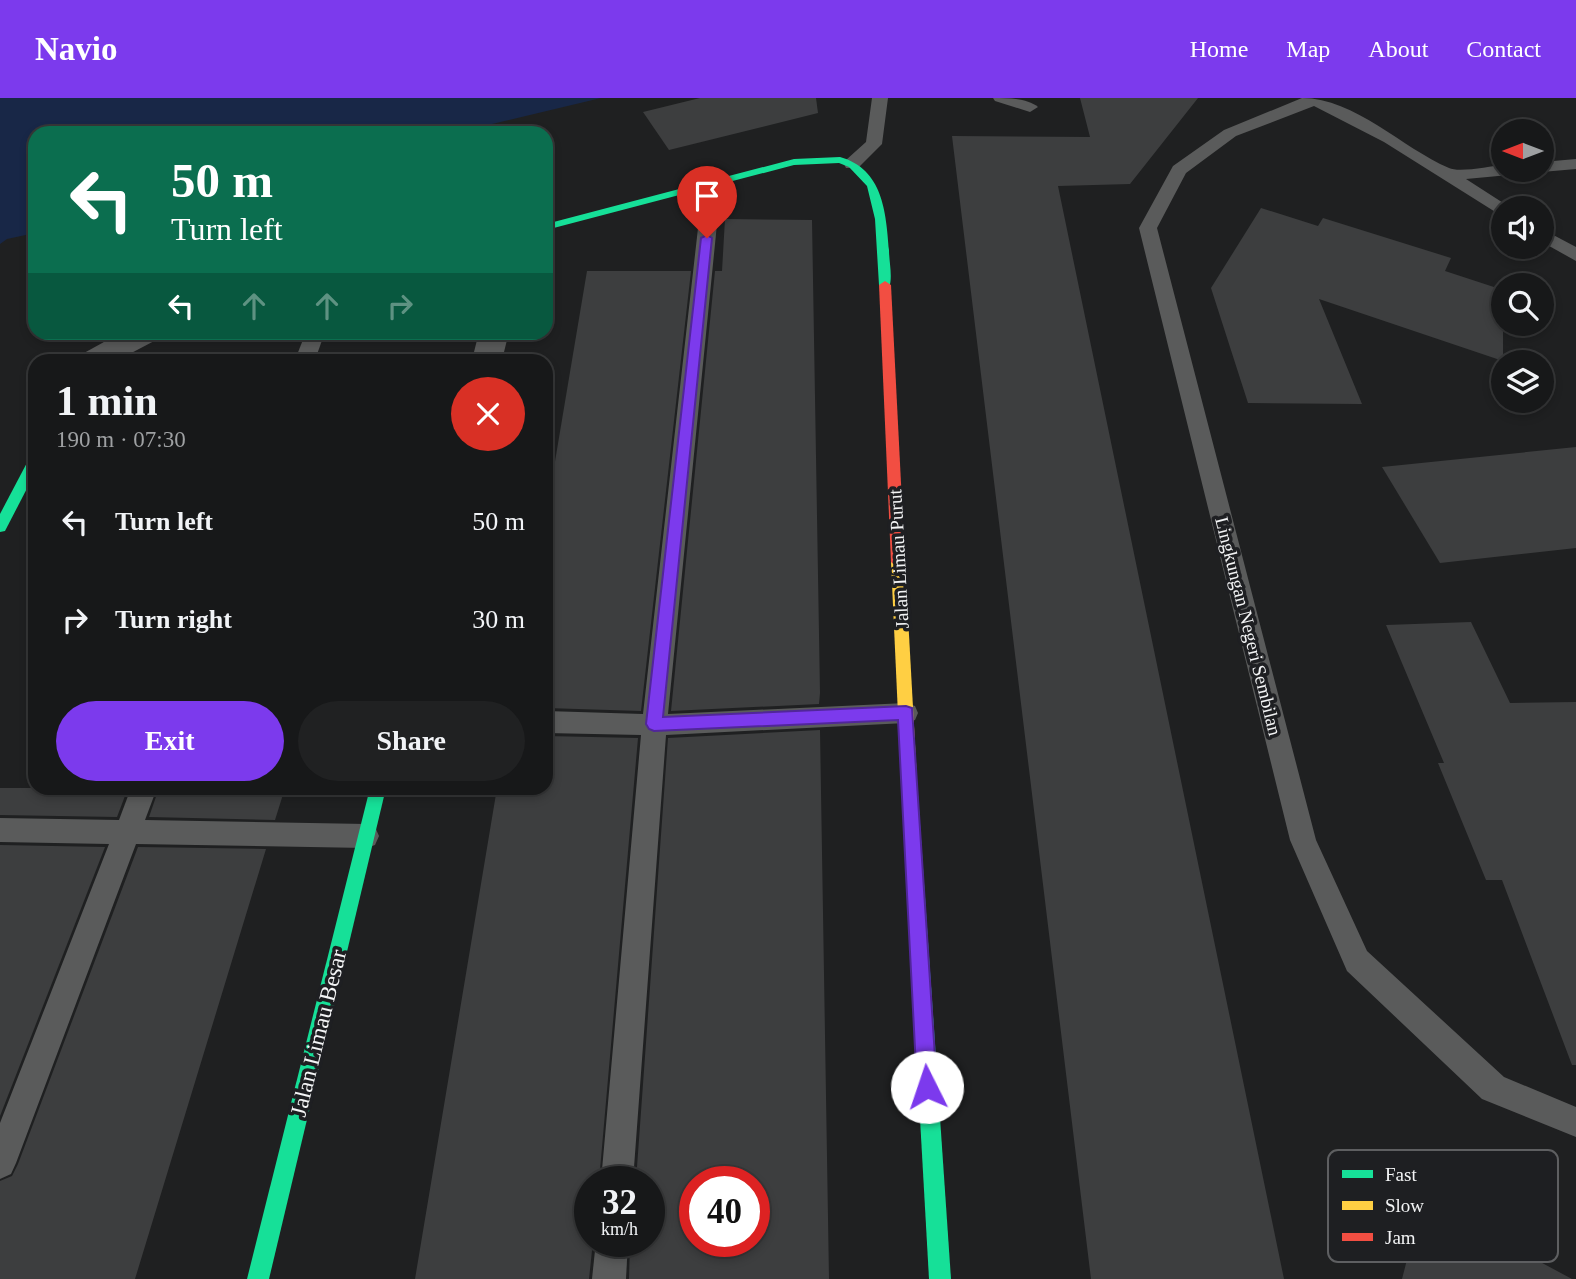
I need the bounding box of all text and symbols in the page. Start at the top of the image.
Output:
text: Navio [35,31,118,67]
text: Home [1190,36,1248,62]
text: Map [1286,36,1330,62]
text: About [1368,36,1428,62]
text: Contact [1466,36,1541,62]
north arrow [1491,119,1554,182]
map controls [1491,119,1554,413]
text: 50 m [171,153,273,208]
icon: left [56,154,147,245]
pin [677,166,737,238]
icon: arrive [688,177,726,215]
button: sound [1491,196,1554,259]
text: Turn left [171,211,283,247]
button: search [1491,273,1554,336]
icon: left [162,287,200,325]
icon: ahead [235,287,273,325]
icon: ahead [308,287,346,325]
icon: right [381,287,419,325]
button: layers [1491,350,1554,413]
button: close [451,377,525,451]
text: 1 min [56,378,158,424]
text: 190 m · 07:30 [56,427,186,452]
street label: Jalan Limau Purut [884,488,913,629]
icon: left [56,503,94,541]
text: Turn left [115,507,213,536]
text: 50 m [472,507,525,536]
street label: Lingkungan Negeri Sembilan [1211,515,1286,738]
icon: right [56,601,94,639]
text: Turn right [115,605,232,634]
text: 30 m [472,605,525,634]
button: Exit [56,701,284,781]
button: Share [298,701,525,781]
street label: Jalan Limau Besar [286,947,351,1119]
position arrow [890,1050,964,1124]
legend [1328,1150,1558,1262]
text: Fast [1385,1164,1417,1185]
speed limit sign: 40 [679,1166,770,1257]
text: 32 [602,1183,637,1222]
text: Slow [1385,1195,1424,1216]
text: km/h [601,1219,638,1239]
text: Jam [1385,1227,1416,1248]

